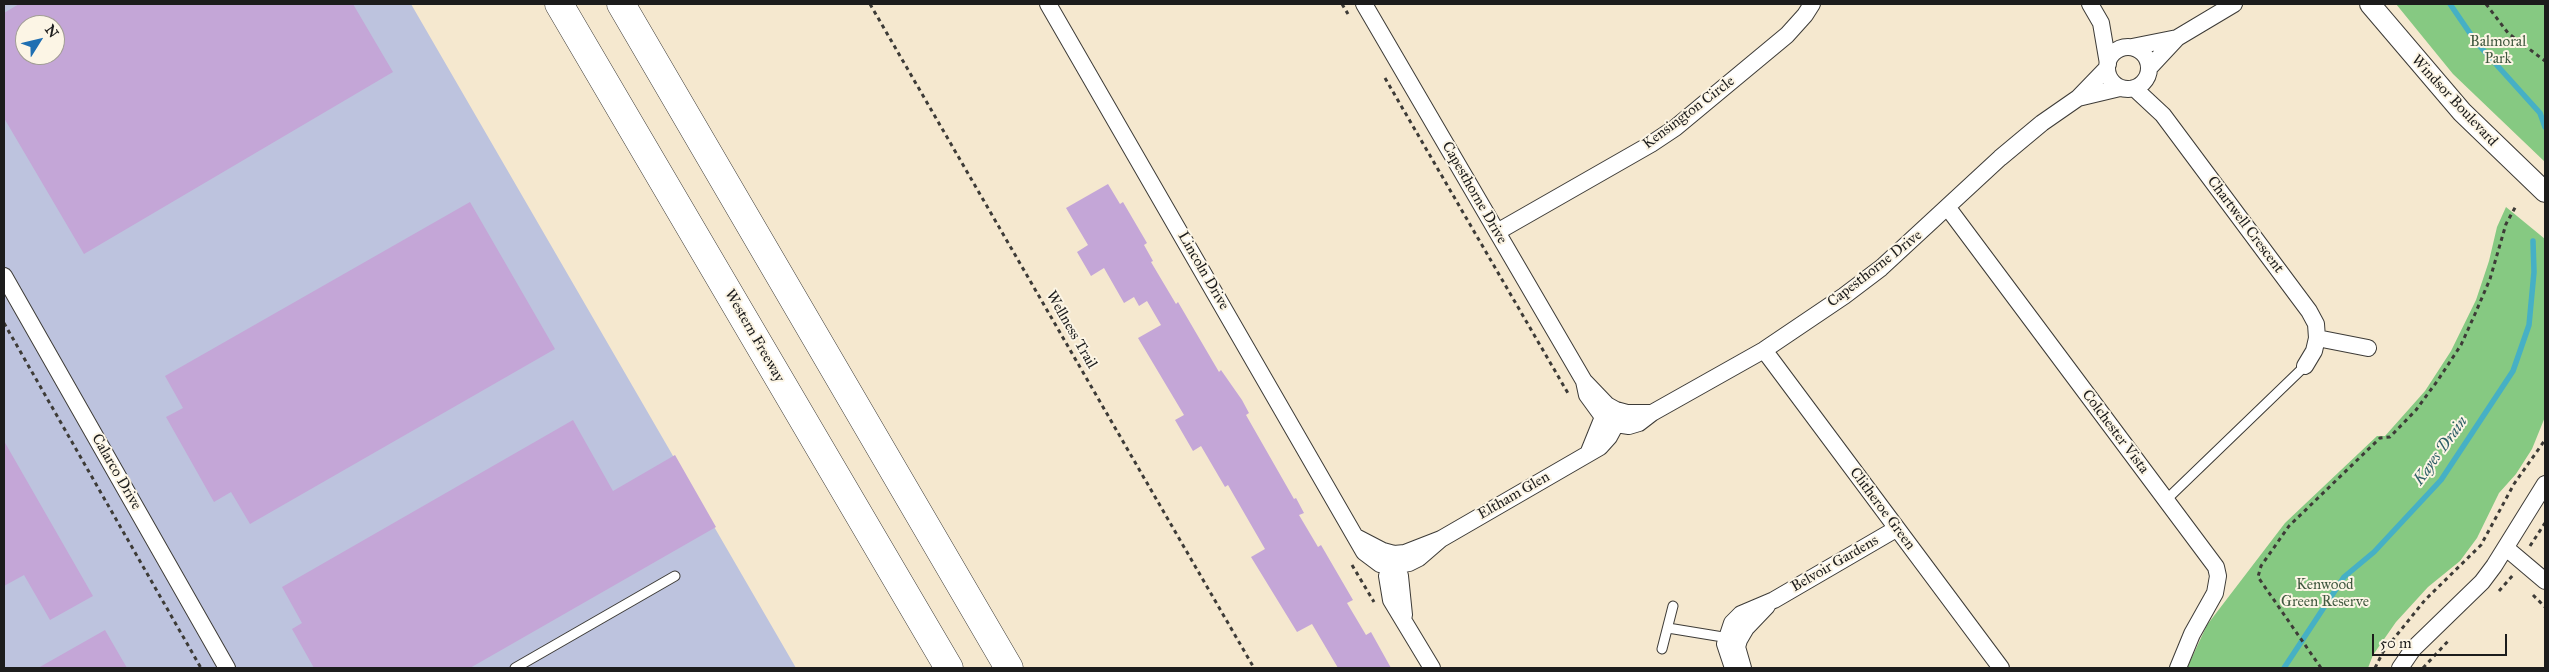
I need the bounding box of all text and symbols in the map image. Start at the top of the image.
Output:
north arrow [15,15,65,65]
text: N [41,22,62,41]
park label: Balmoral Park [2470,33,2526,68]
street label: Windsor Boulevard [2407,52,2501,150]
street label: Kensington Circle [1640,73,1738,153]
street label: Capesthorne Drive [1437,139,1511,247]
street label: Chartwell Crescent [2203,173,2287,277]
street label: Capesthorne Drive [1824,227,1926,311]
street label: Lincoln Drive [1173,229,1233,313]
street label: Western Freeway [720,286,788,386]
street label: Wellness Trail [1042,288,1100,372]
street label: Colchester Vista [2078,387,2152,477]
water label: Kayes Drain [2410,413,2472,489]
street label: Calarco Drive [87,431,145,513]
street label: Clitheroe Green [1845,464,1919,554]
street label: Eltham Glen [1475,468,1553,524]
street label: Belvoir Gardens [1788,532,1882,596]
park label: Kenwood Green Reserve [2281,576,2369,611]
scale bar [2374,624,2509,656]
text: 50 m [2380,634,2412,652]

